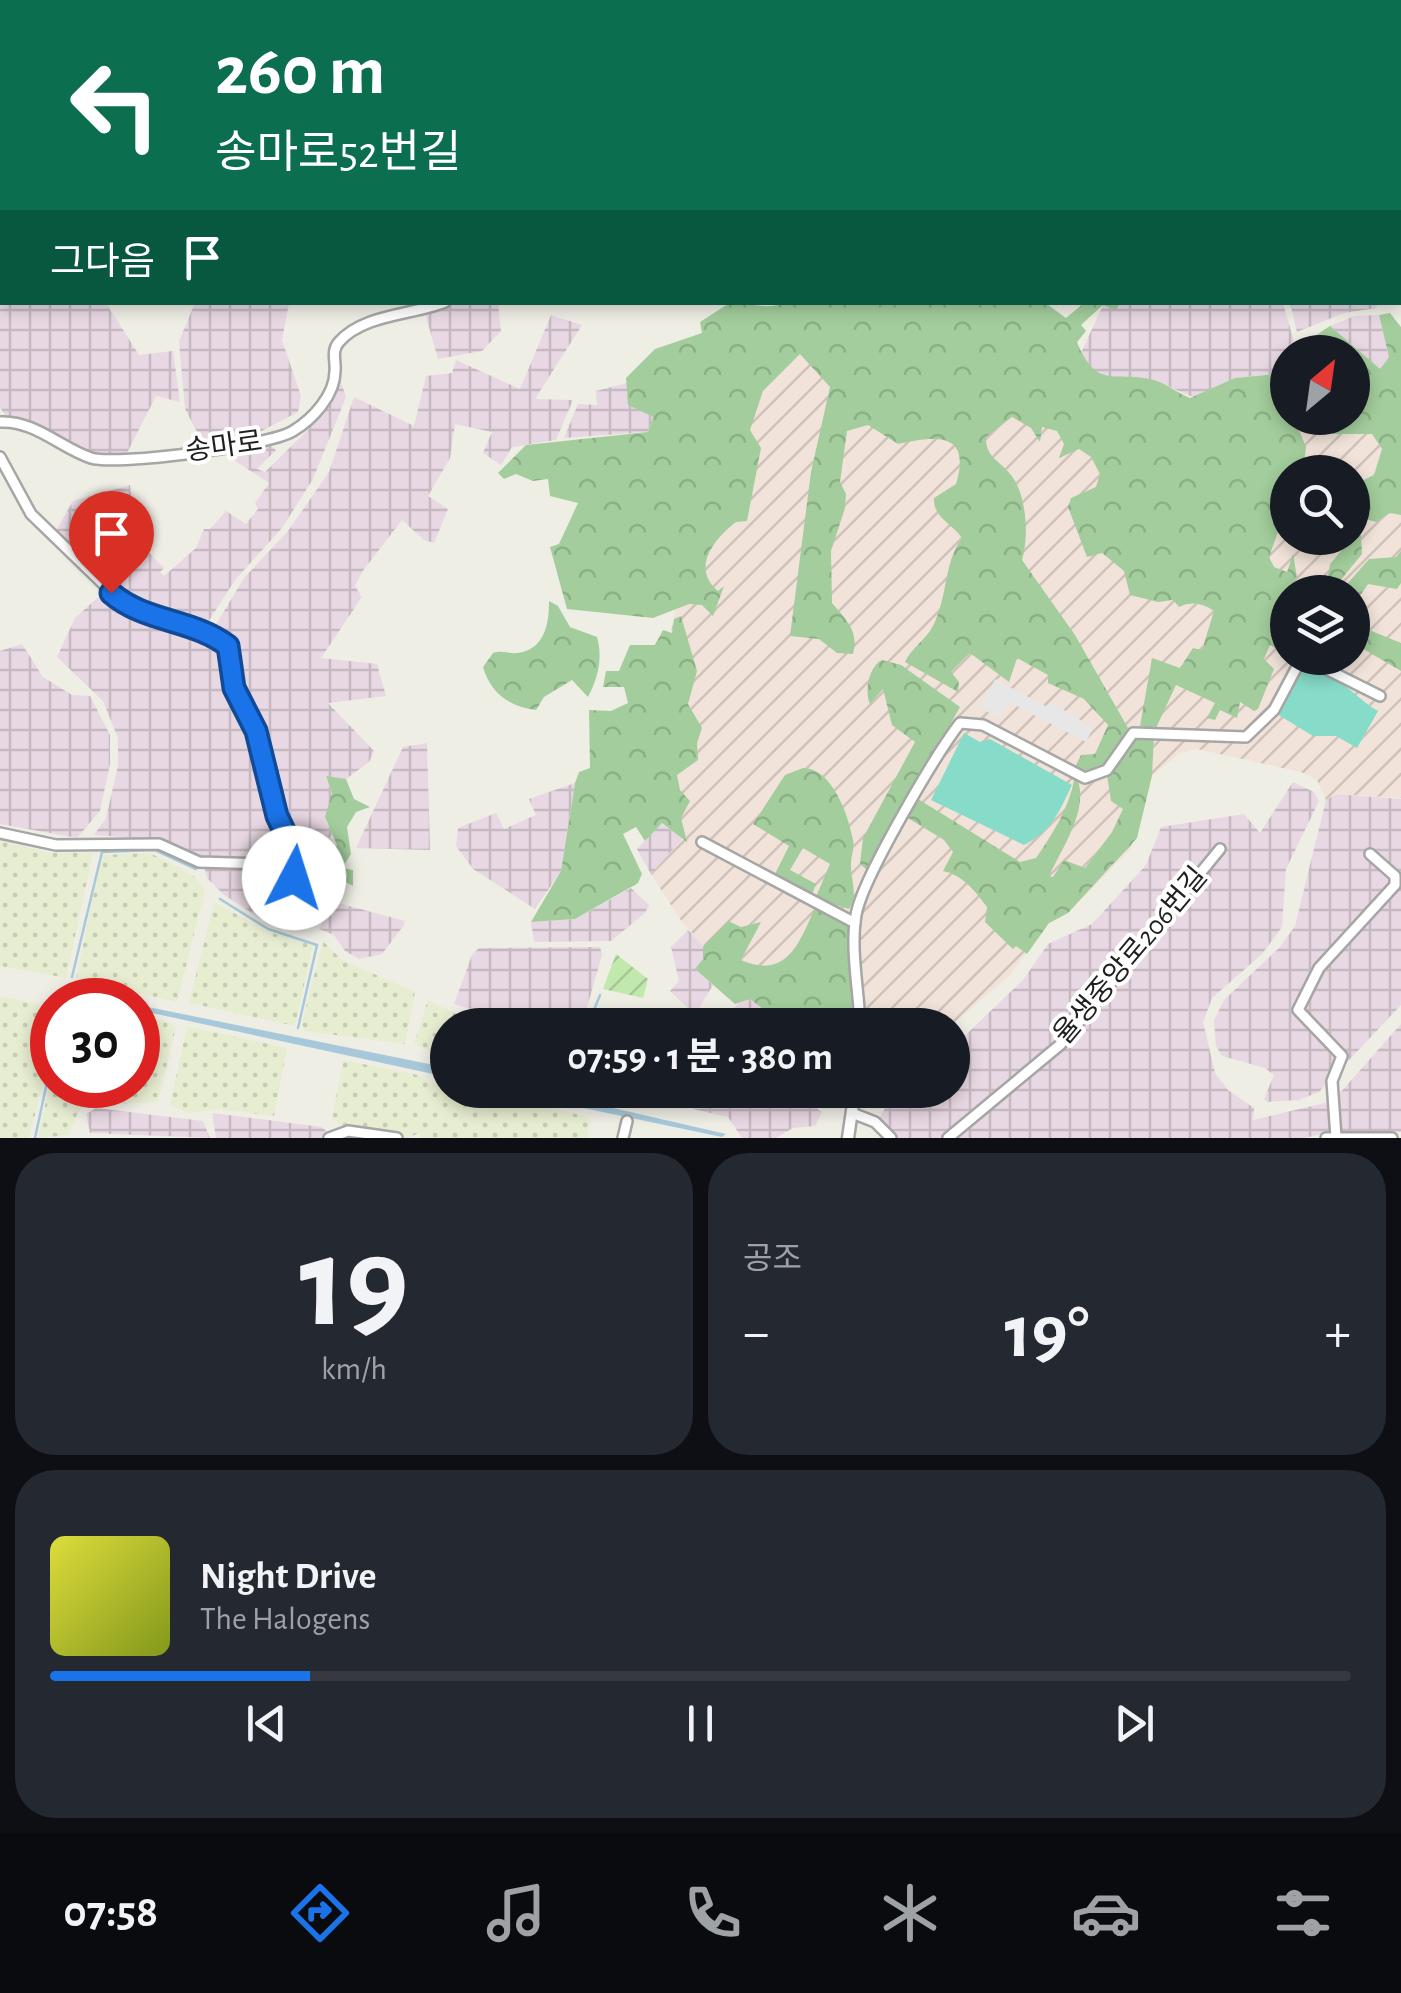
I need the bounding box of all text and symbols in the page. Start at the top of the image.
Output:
text: 260 m [215,37,385,107]
icon: left [50,40,180,170]
text: 송마로52번길 [215,131,461,176]
icon: arrive [175,230,230,285]
text: 그다음 [50,244,155,282]
north arrow [1270,335,1370,435]
map controls [1270,335,1370,675]
street label: 송마로 [184,426,264,466]
button: search [1270,455,1370,555]
pin [69,491,154,594]
icon: arrive [84,506,139,561]
button: layers [1270,575,1370,675]
position arrow [242,826,346,930]
street label: 율생중앙로206번길 [1048,861,1213,1050]
speed limit sign: 30 [30,978,160,1108]
text: 07:59 · 1 분 · 380 m [567,1039,833,1077]
text: 19 [299,1220,409,1350]
text: 공조 [743,1243,802,1275]
text: 19° [1004,1296,1090,1371]
text: − [743,1306,769,1361]
text: + [1325,1306,1351,1361]
text: km/h [321,1353,387,1385]
text: Night Drive [200,1558,376,1596]
text: The Halogens [200,1603,370,1635]
icon: previous [239,1696,294,1751]
icon: pause [673,1696,728,1751]
icon: next [1107,1696,1162,1751]
icon: directions [285,1878,355,1948]
icon: music [481,1878,551,1948]
icon: phone [678,1878,748,1948]
icon: climate [875,1878,945,1948]
icon: car [1071,1878,1141,1948]
icon: filters [1268,1878,1338,1948]
text: 07:58 [63,1890,158,1935]

